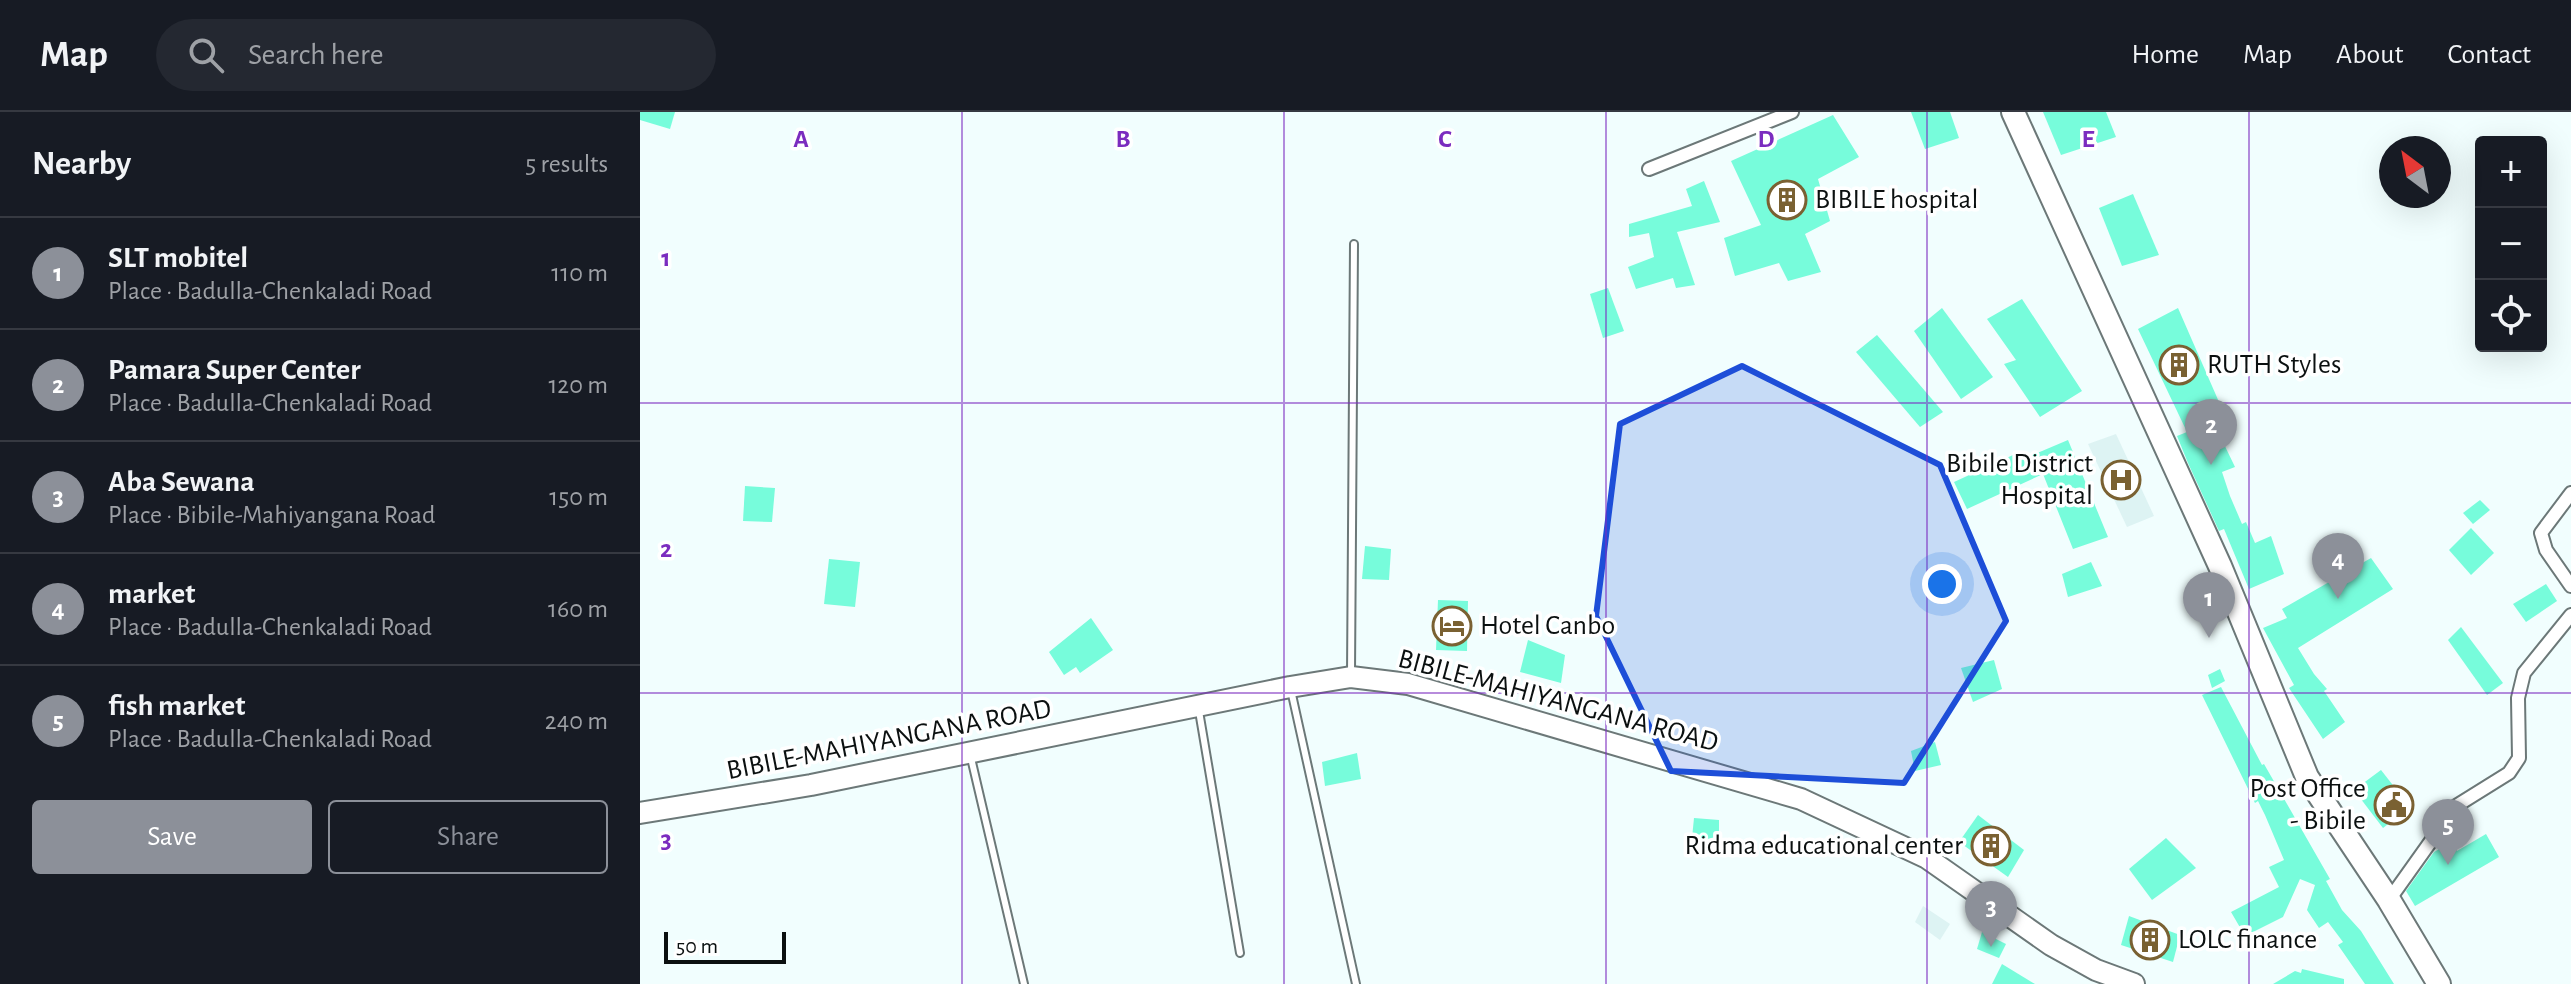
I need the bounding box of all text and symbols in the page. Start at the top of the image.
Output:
search box [156,19,716,91]
icon: search [184,33,228,77]
text: Map [40,36,108,74]
text: Search here [248,40,384,70]
text: Home [2132,41,2199,69]
text: Map [2243,41,2292,69]
text: About [2336,41,2404,69]
text: Contact [2448,41,2531,69]
text: A [793,126,809,152]
text: B [1115,126,1131,152]
text: C [1438,126,1452,152]
text: D [1757,126,1775,152]
text: E [2081,126,2095,152]
north arrow [2379,136,2451,208]
map controls [2475,136,2547,352]
button: + [2475,136,2547,208]
text: Nearby [32,147,131,181]
text: 5 results [525,151,608,177]
building icon: BIBILE hospital [1766,179,1808,221]
place label: BIBILE hospital [1815,186,1978,214]
button: − [2475,208,2547,280]
text: SLT mobitel [108,243,248,273]
text: 1 [661,245,671,271]
text: 1 [53,260,63,286]
text: 110 m [551,260,608,286]
text: Place · Badulla-Chenkaladi Road [108,278,432,304]
button: locate [2475,280,2547,352]
building icon: RUTH Styles [2158,344,2200,386]
place label: RUTH Styles [2207,351,2341,379]
text: Pamara Super Center [108,355,361,385]
text: 2 [52,372,64,398]
text: 120 m [548,372,608,398]
text: Place · Badulla-Chenkaladi Road [108,390,432,416]
pin: 2 [2185,399,2237,465]
place label: Bibile District Hospital [1946,450,2093,510]
hospital icon: Bibile District Hospital [2100,459,2142,501]
text: Aba Sewana [108,467,255,497]
text: 3 [52,484,64,510]
text: 150 m [549,484,608,510]
text: Place · Bibile-Mahiyangana Road [108,502,435,528]
pin: 4 [2312,533,2364,599]
text: 2 [660,536,672,562]
your location [1922,564,1962,604]
pin: 1 [2183,572,2235,638]
text: market [108,579,195,609]
text: 4 [51,596,65,622]
text: 160 m [548,596,608,622]
hotel icon: Hotel Canbo [1431,605,1473,647]
place label: Hotel Canbo [1480,612,1615,640]
text: Place · Badulla-Chenkaladi Road [108,614,432,640]
street label: BIBILE-MAHIYANGANA ROAD [1395,645,1721,757]
text: fish market [108,691,245,721]
street label: BIBILE-MAHIYANGANA ROAD [724,695,1054,785]
text: 5 [52,708,64,734]
text: 240 m [545,708,608,734]
text: Place · Badulla-Chenkaladi Road [108,726,432,752]
place label: Post Office - Bibile [2249,775,2366,835]
public building icon: Post Office - Bibile [2373,784,2415,826]
pin: 5 [2422,799,2474,865]
button: Save [32,800,312,874]
button: Share [328,800,608,874]
building icon: Ridma educational center [1970,825,2012,867]
text: 3 [660,827,672,853]
place label: Ridma educational center [1684,832,1963,860]
pin: 3 [1965,881,2017,947]
building icon: LOLC finance [2129,919,2171,961]
place label: LOLC finance [2178,926,2317,954]
scale bar [664,928,786,964]
text: 50 m [676,935,718,957]

